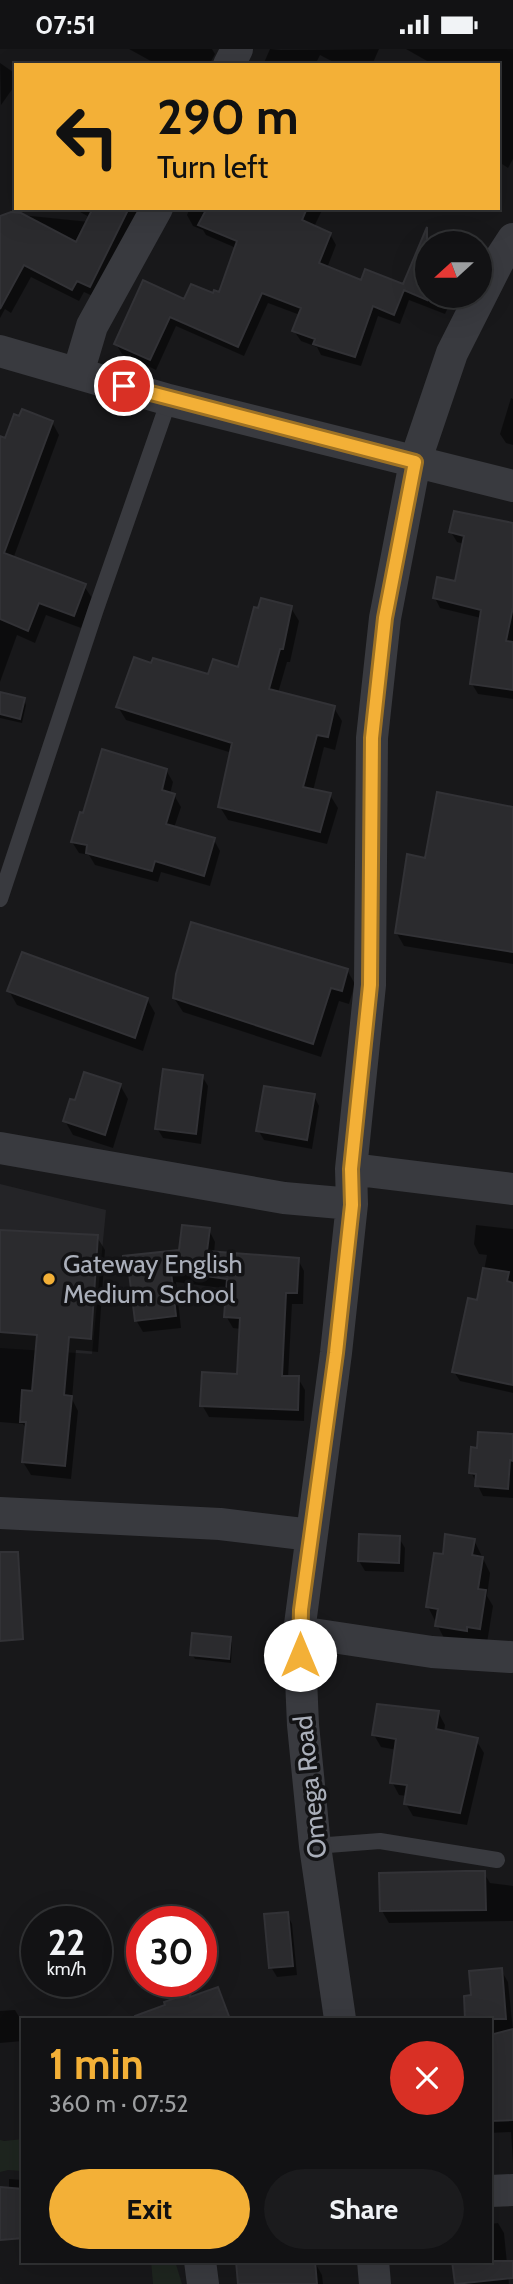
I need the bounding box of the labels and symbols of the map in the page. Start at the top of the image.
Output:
north arrow [415,231,492,308]
pin [94,356,154,416]
place label: Gateway English Medium School [63,1248,243,1310]
marker: Gateway English Medium School [41,1271,57,1287]
position arrow [263,1618,337,1692]
street label: Omega Road [287,1714,333,1860]
speed limit sign: 30 [126,1906,217,1997]

